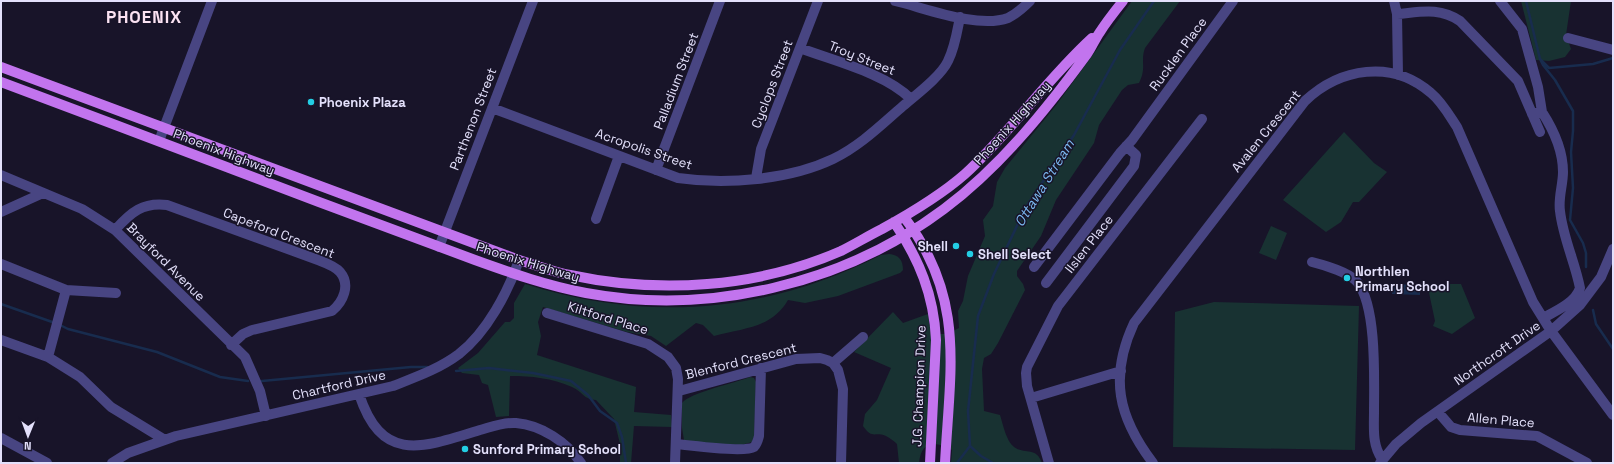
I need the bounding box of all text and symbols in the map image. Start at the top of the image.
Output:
district label: PHOENIX [106,6,182,28]
street label: Rucklen Place [1146,14,1210,94]
street label: Palladium Street [650,30,702,132]
street label: Cyclops Street [747,37,797,131]
street label: Troy Street [826,37,898,79]
street label: Parthenon Street [446,65,500,173]
street label: Phoenix Highway [970,77,1054,169]
street label: Avalen Crescent [1228,86,1304,176]
place label: Phoenix Plaza [319,94,406,111]
marker: Phoenix Plaza [306,97,316,107]
street label: Acropolis Street [593,124,695,174]
street label: Phoenix Highway [171,125,277,179]
water label: Ottawa Stream [1010,135,1078,230]
street label: Capeford Crescent [221,204,337,262]
street label: Ilslen Place [1061,212,1117,276]
street label: Brayford Avenue [123,219,209,305]
street label: Phoenix Highway [474,238,582,286]
place label: Shell [918,238,948,255]
marker: Shell [951,241,961,251]
place label: Shell Select [978,246,1051,263]
marker: Shell Select [965,249,975,259]
place label: Northlen Primary School [1355,263,1449,295]
marker: Northlen Primary School [1342,273,1352,283]
street label: Kiltford Place [566,298,650,338]
street label: Northcroft Drive [1450,317,1544,389]
street label: J.G. Champion Drive [908,325,930,447]
street label: Blenford Crescent [684,339,798,383]
street label: Chartford Drive [291,366,387,404]
street label: Allen Place [1467,409,1535,431]
north arrow [8,416,48,456]
text: N [24,439,32,453]
place label: Sunford Primary School [473,441,621,458]
marker: Sunford Primary School [460,444,470,454]

